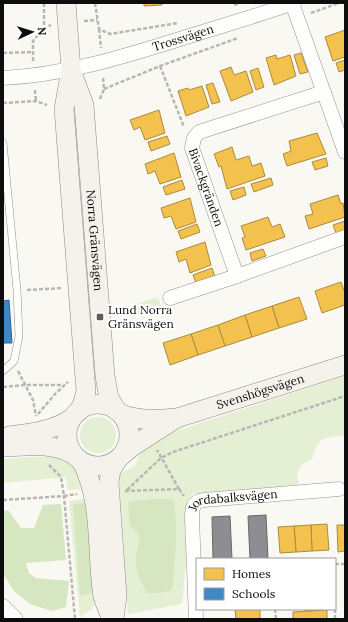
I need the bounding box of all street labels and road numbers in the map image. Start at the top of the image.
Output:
street label: Trossvägen [151,21,215,54]
street label: Bivackgränden [186,146,227,228]
street label: Norra Gränsvägen [84,189,106,291]
street label: Svenshögsvägen [214,370,306,412]
street label: Jordabalksvägen [184,486,278,513]

